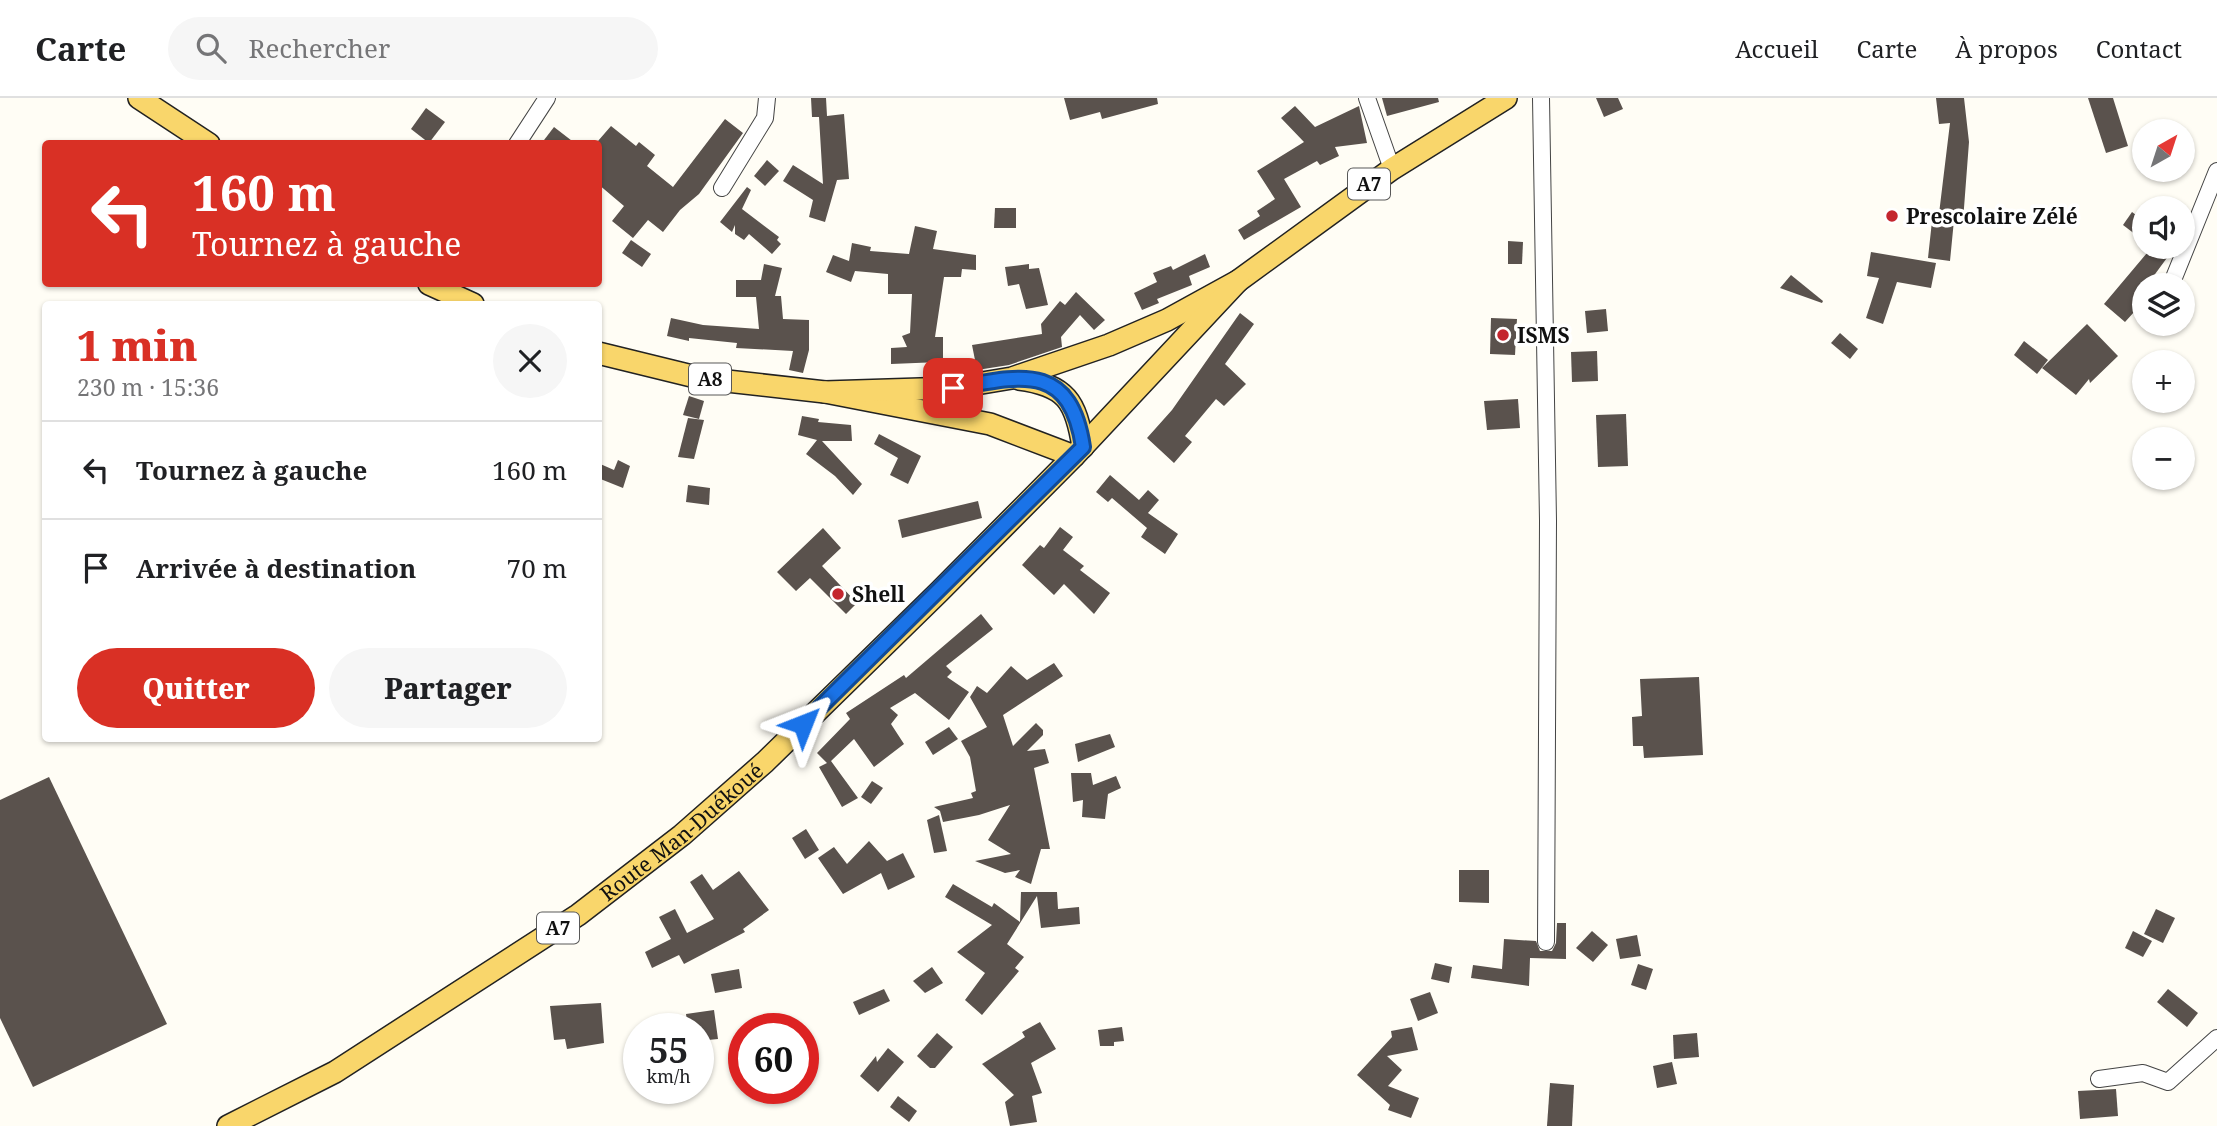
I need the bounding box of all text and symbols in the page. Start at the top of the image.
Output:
search box [168,17,658,80]
text: Carte [35,26,126,71]
icon: search [192,29,230,67]
text: Rechercher [248,30,390,66]
text: Accueil [1735,32,1818,65]
text: Carte [1856,32,1917,65]
text: À propos [1955,32,2058,65]
text: Contact [2096,32,2182,65]
north arrow [2132,119,2194,182]
map controls [2132,119,2195,490]
text: 160 m [192,159,336,225]
icon: left [77,168,168,259]
road number: A7 [1348,169,1390,200]
button: sound [2132,196,2195,259]
place label: Prescolaire Zélé [1906,202,2078,230]
marker: Prescolaire Zélé [1884,208,1900,224]
text: Tournez à gauche [192,222,461,265]
button: layers [2132,273,2195,336]
text: 1 min [77,316,198,373]
place label: ISMS [1517,321,1570,349]
button: close [493,324,567,398]
marker: ISMS [1495,327,1511,343]
button: + [2132,350,2195,413]
pin [923,358,983,418]
road number: A8 [689,364,731,394]
icon: arrive [934,369,972,407]
text: 230 m · 15:36 [77,371,219,403]
button: − [2132,427,2195,490]
icon: left [77,451,115,489]
text: Tournez à gauche [136,452,367,488]
text: 160 m [492,452,567,488]
icon: arrive [77,549,115,587]
text: Arrivée à destination [136,550,416,586]
text: 70 m [507,550,567,586]
place label: Shell [852,580,906,608]
marker: Shell [830,586,846,602]
button: Quitter [77,648,315,728]
button: Partager [329,648,567,728]
position arrow [766,687,840,761]
street label: Route Man-Duékoué [594,756,769,907]
road number: A7 [537,912,579,944]
speed limit sign: 60 [728,1013,819,1104]
text: 55 [649,1026,688,1073]
text: km/h [646,1064,691,1088]

